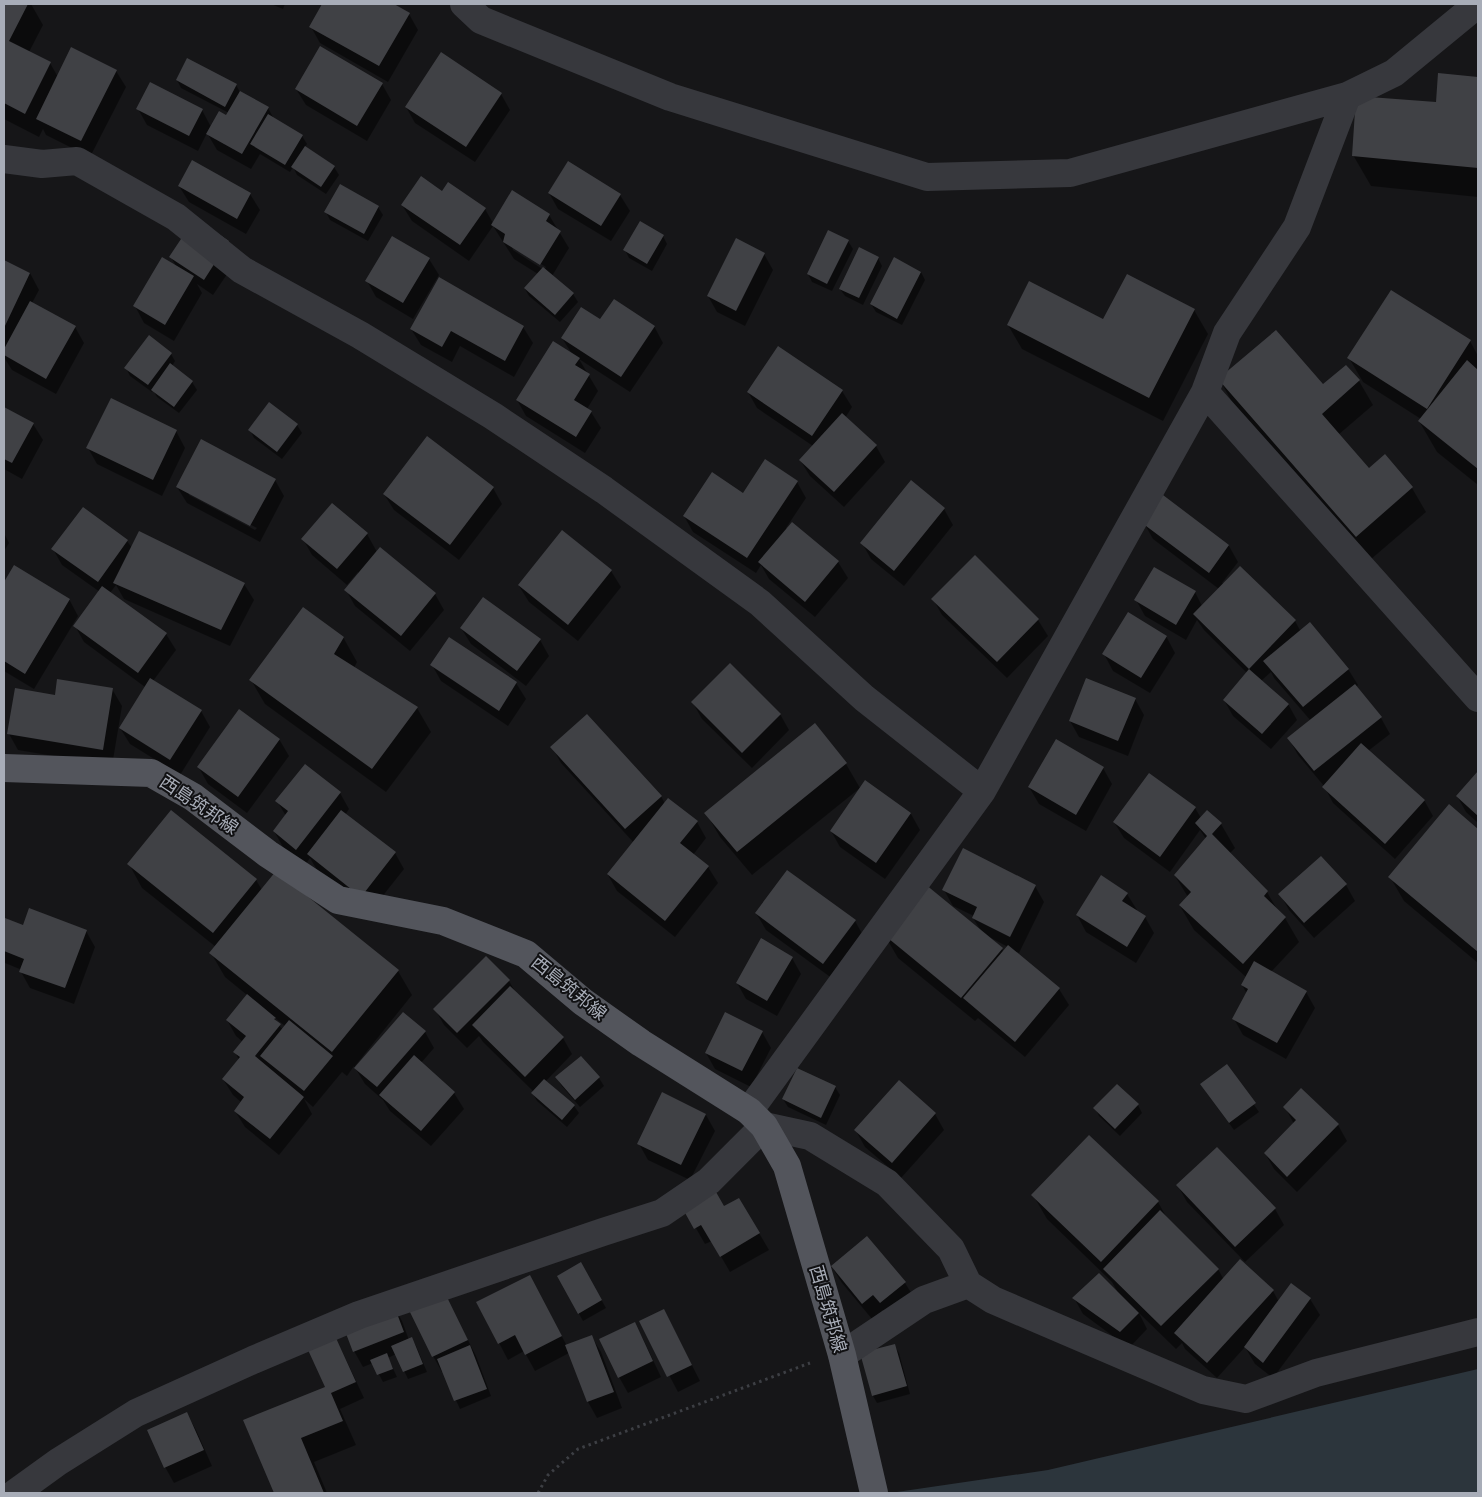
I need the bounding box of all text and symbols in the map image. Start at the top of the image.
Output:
street label: 西島筑邦線 [156,771,242,839]
street label: 西島筑邦線 [527,951,611,1025]
street label: 西島筑邦線 [805,1263,851,1355]

